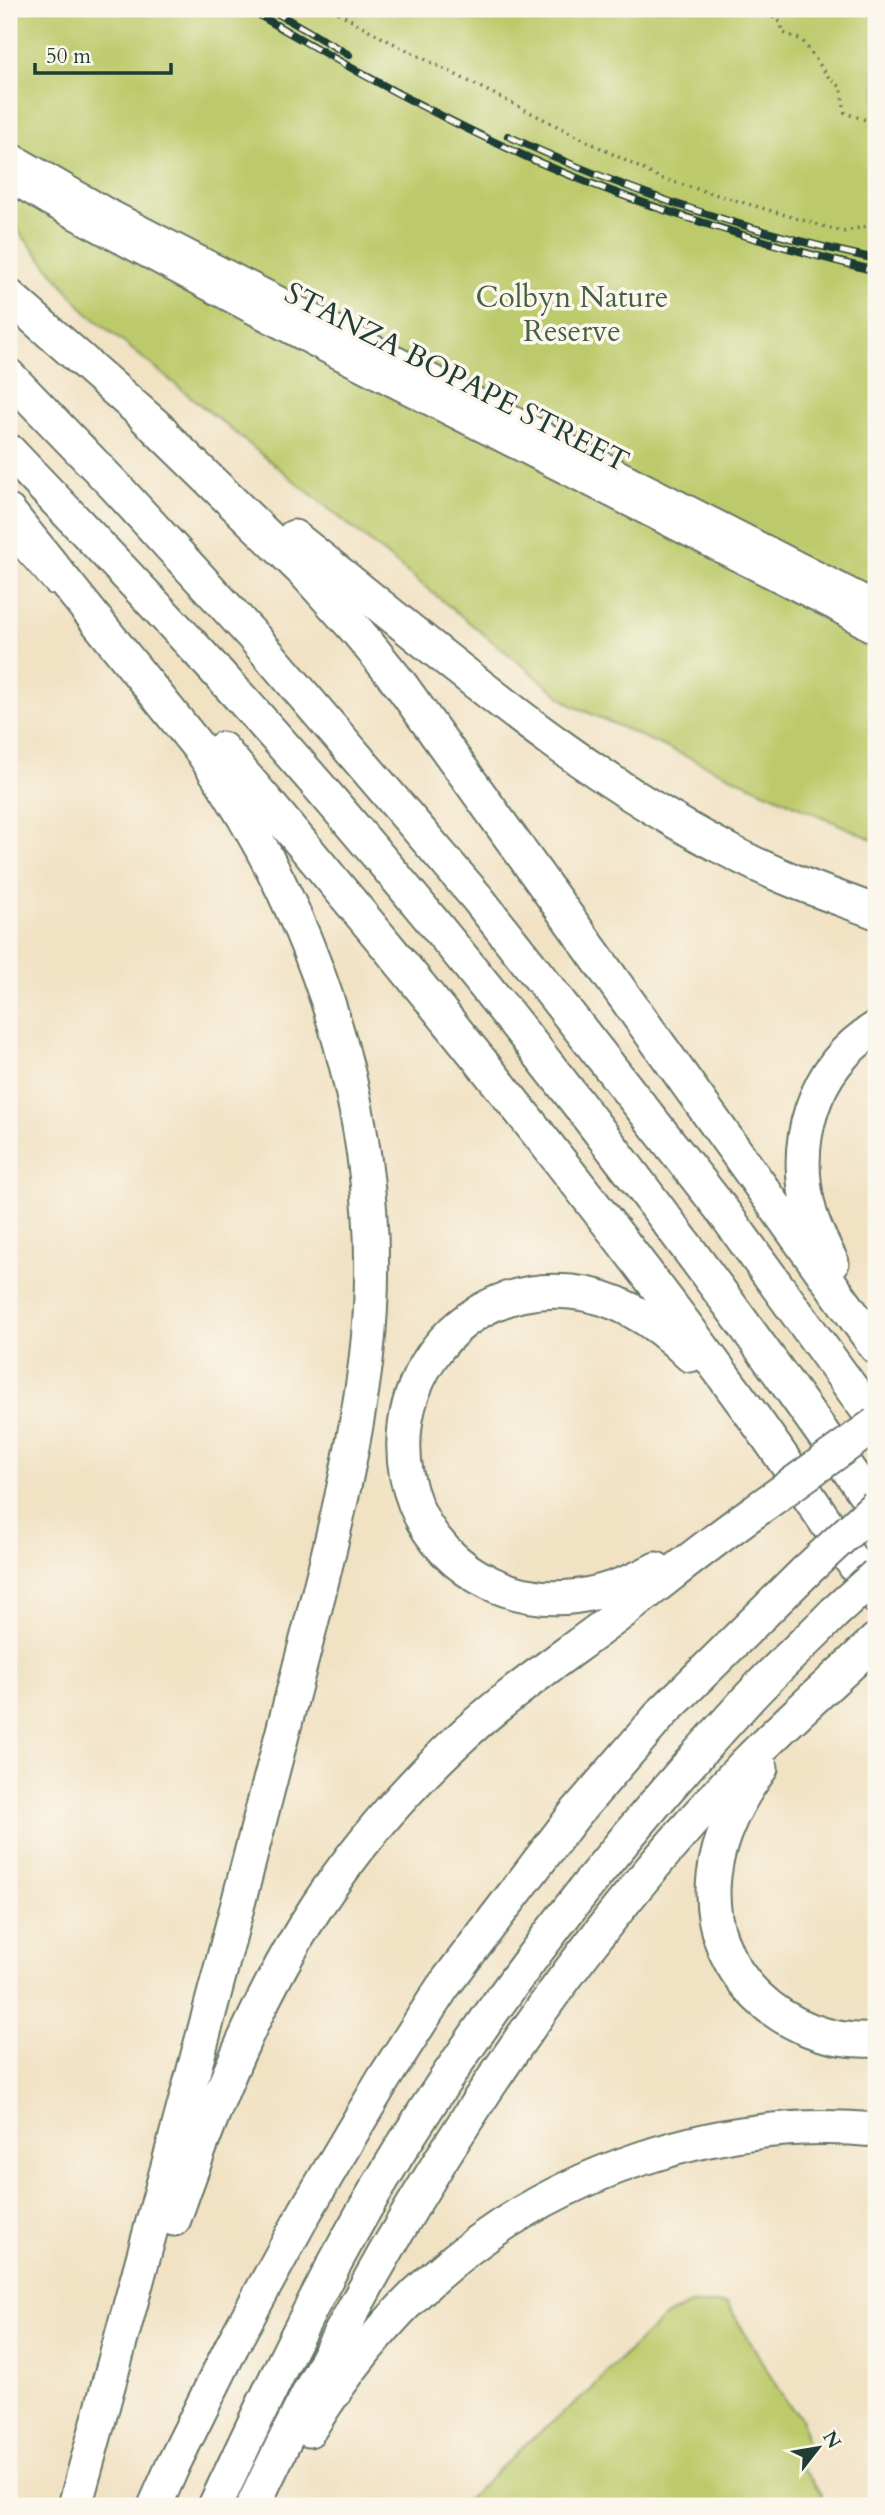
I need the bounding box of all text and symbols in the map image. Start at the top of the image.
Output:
scale bar [35,32,172,76]
text: 50 m [46,42,91,71]
street label: STANZA BOPAPE STREET [278,273,636,482]
park label: Colbyn Nature Reserve [476,277,668,352]
north arrow [784,2414,854,2484]
text: N [816,2426,847,2454]

